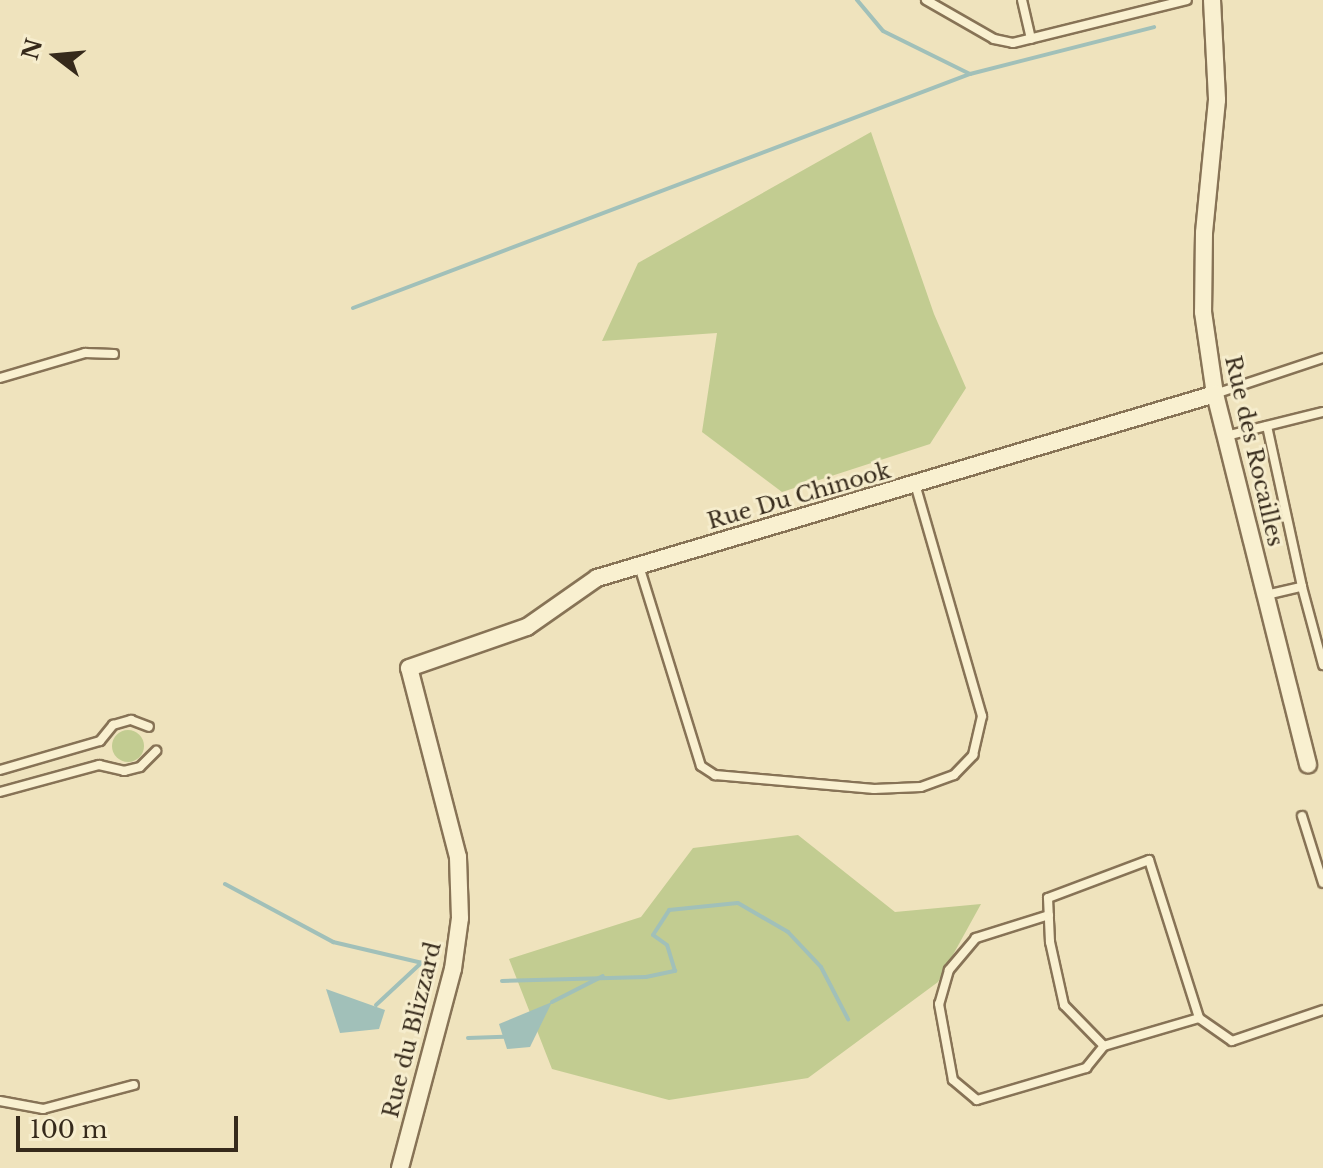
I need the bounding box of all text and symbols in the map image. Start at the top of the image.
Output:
north arrow [16,16,96,96]
text: N [17,36,48,63]
street label: Rue des Rocailles [1219,353,1289,549]
street label: Rue Du Chinook [704,457,894,535]
street label: Rue du Blizzard [377,939,447,1121]
scale bar [20,1100,242,1150]
text: 100 m [30,1115,108,1144]

